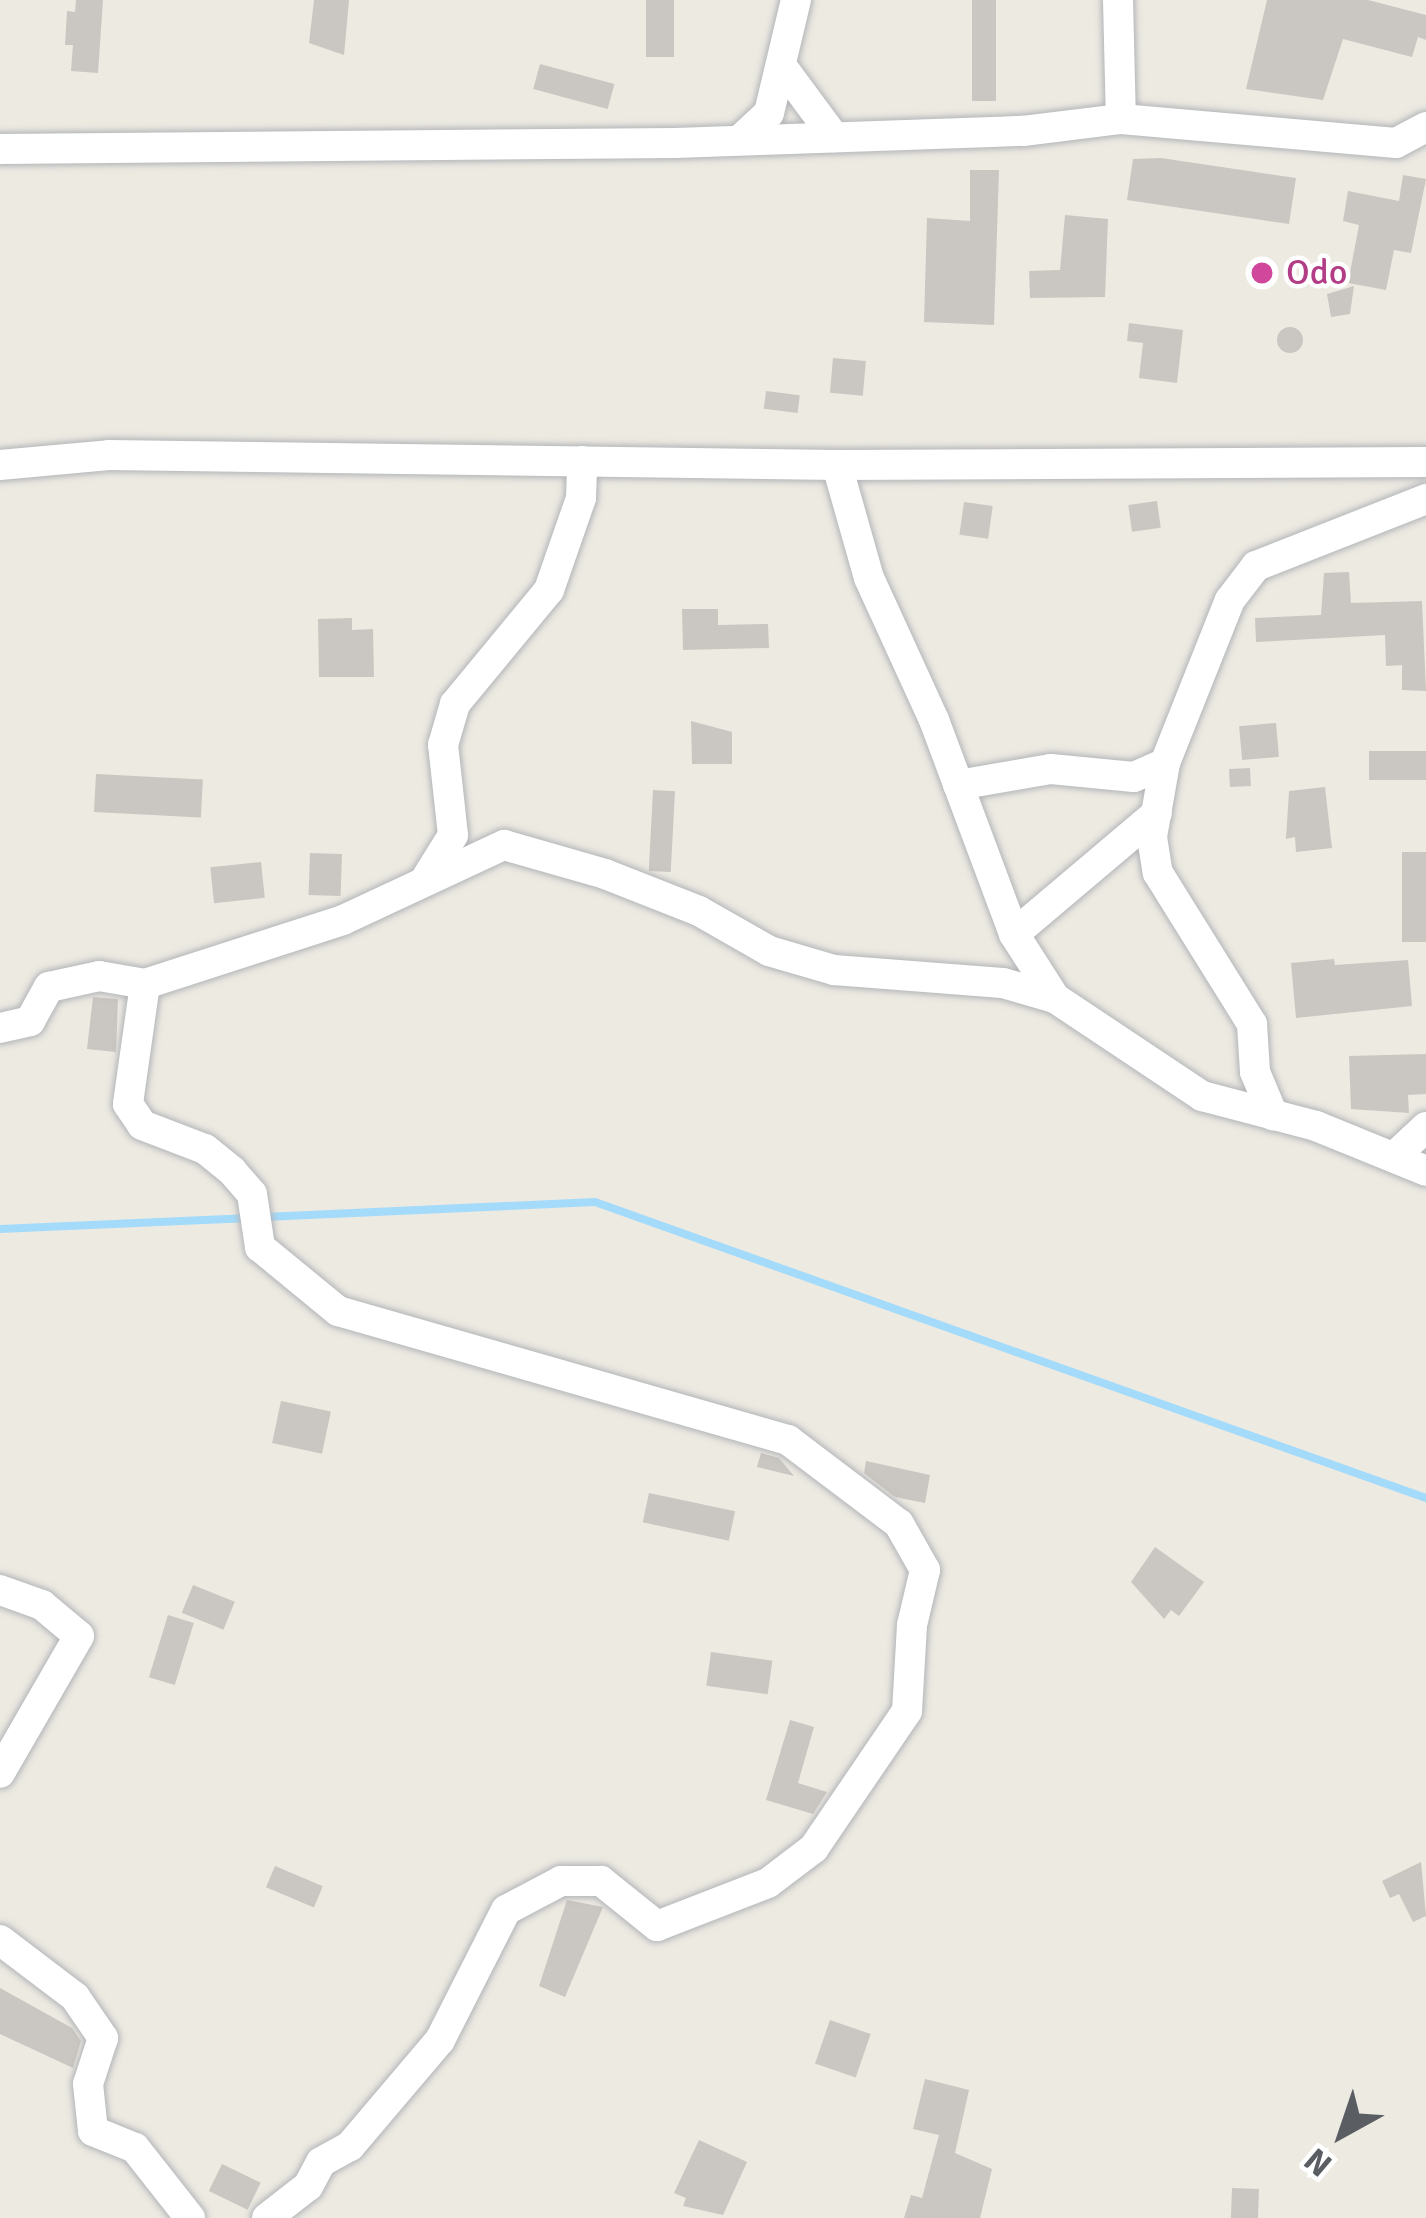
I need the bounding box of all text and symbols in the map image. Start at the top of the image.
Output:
place label: Odo [1286,251,1347,295]
marker: Odo [1249,260,1275,286]
north arrow [1282,2074,1402,2194]
text: N [1297,2139,1341,2185]

